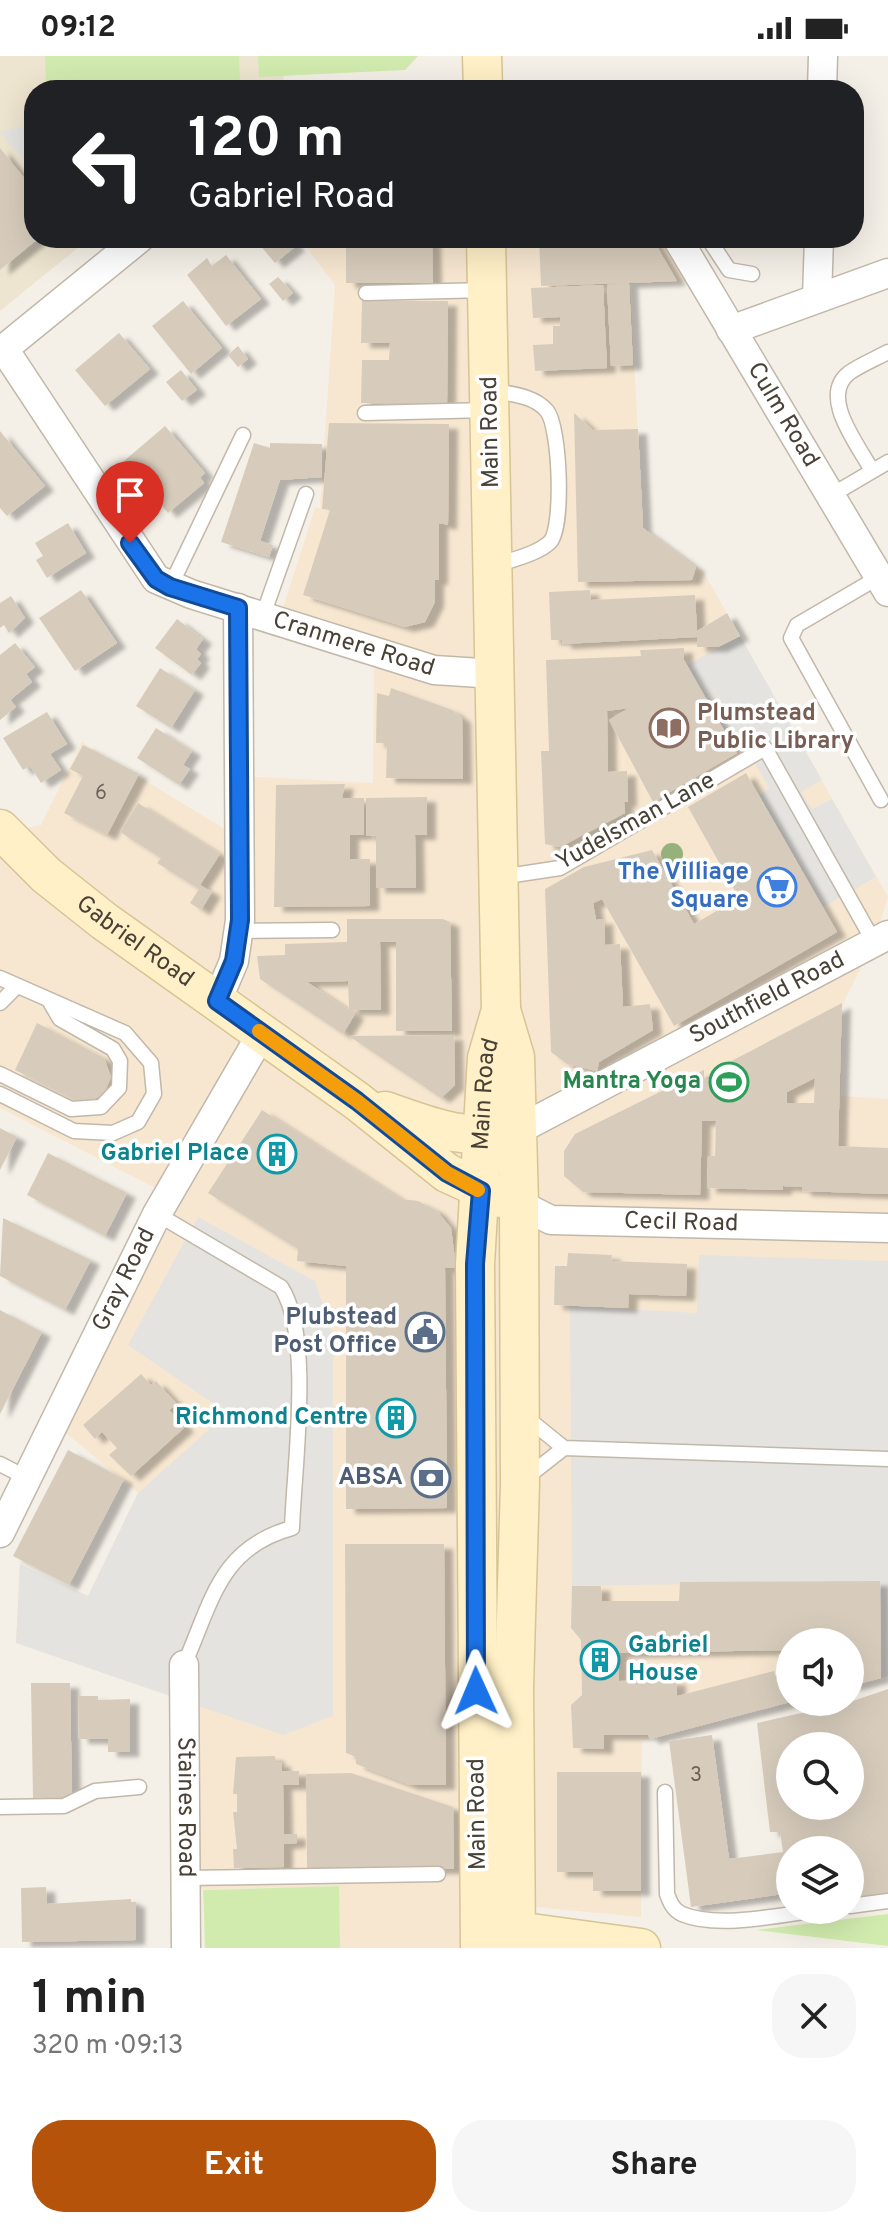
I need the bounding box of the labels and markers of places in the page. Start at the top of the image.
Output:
pin [96,461,164,543]
place label: Plumstead Public Library [697,699,854,757]
library icon: Plumstead Public Library [648,707,690,749]
place label: The Villiage Square [617,858,749,916]
supermarket icon: The Villiage Square [756,866,798,908]
sports icon: Mantra Yoga [708,1061,750,1103]
place label: Mantra Yoga [562,1067,701,1097]
building icon: Gabriel Place [256,1133,298,1175]
place label: Gabriel Place [101,1139,249,1169]
place label: Plubstead Post Office [274,1303,397,1361]
public building icon: Plubstead Post Office [404,1311,446,1353]
building icon: Richmond Centre [375,1397,417,1439]
place label: Richmond Centre [175,1403,368,1433]
bank icon: ABSA [410,1457,452,1499]
place label: ABSA [338,1463,403,1493]
place label: Gabriel House [628,1631,708,1689]
building icon: Gabriel House [579,1639,621,1681]

